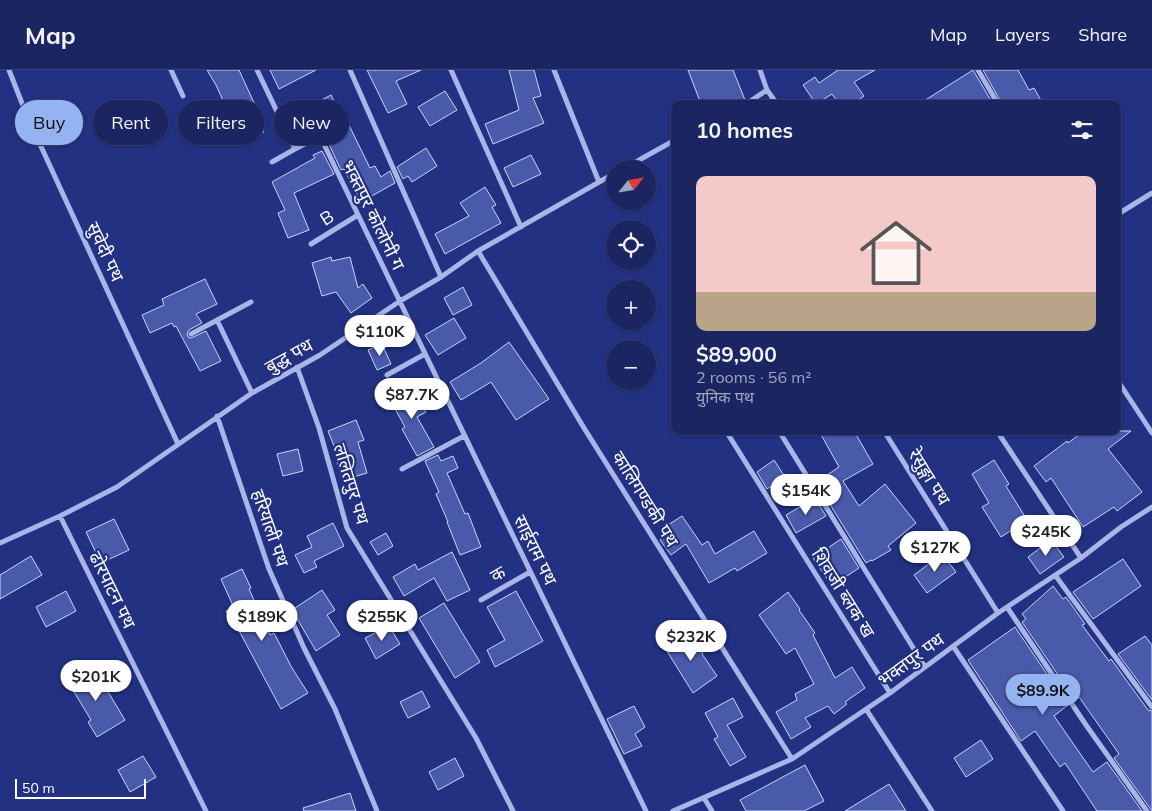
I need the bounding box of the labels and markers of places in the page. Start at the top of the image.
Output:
pin: $110K [345,314,415,357]
pin: $87.7K [371,378,453,420]
pin: $154K [771,474,841,516]
pin: $245K [1011,514,1081,557]
pin: $127K [900,530,970,573]
pin: $189K [227,600,297,642]
pin: $255K [347,600,417,642]
pin: $232K [656,620,726,662]
pin: $201K [61,660,131,702]
pin: $89.9K [1002,674,1084,716]

